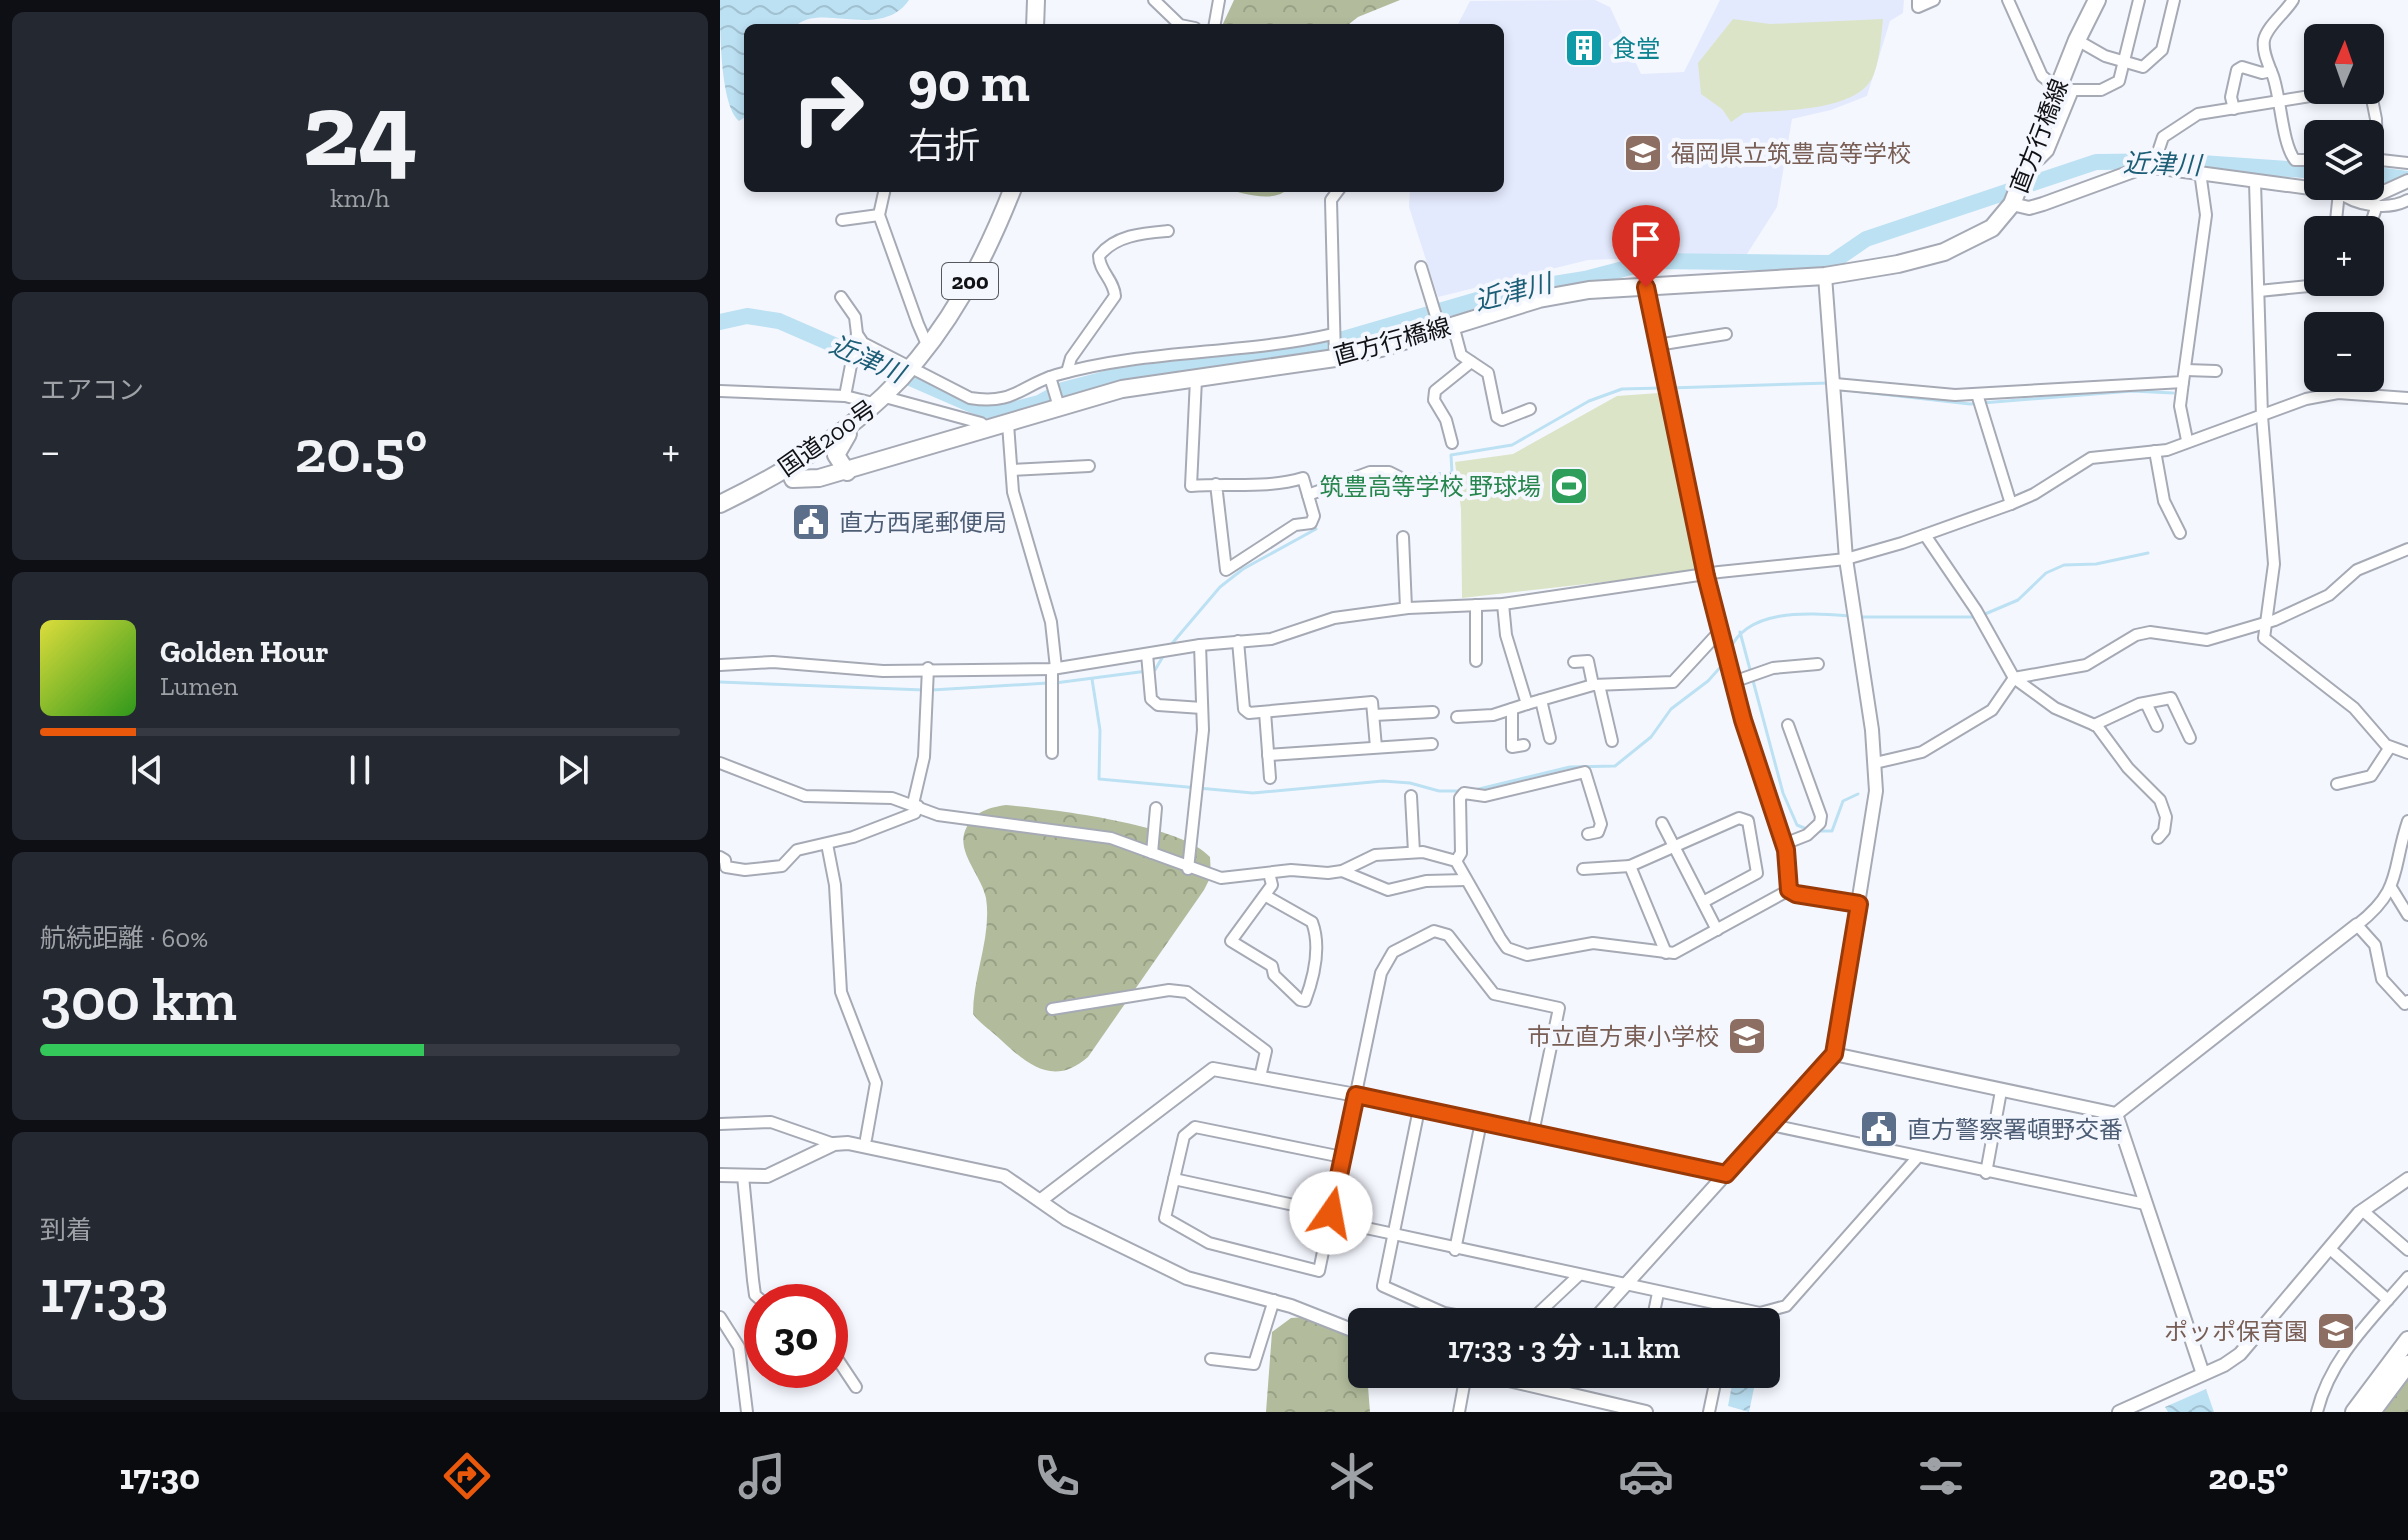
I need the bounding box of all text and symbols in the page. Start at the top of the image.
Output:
north arrow [2304,24,2384,104]
map controls [2304,24,2384,392]
building icon: 食堂 [1563,27,1605,69]
place label: 食堂 [1612,34,1660,63]
text: 90 m [908,48,1030,115]
icon: right [776,56,880,160]
text: 24 [302,67,418,192]
street label: 直方行橋線 [2004,75,2074,197]
button: layers [2304,120,2384,200]
text: 右折 [908,124,980,167]
school or university icon: 福岡県立筑豊高等学校 [1622,132,1664,174]
place label: 福岡県立筑豊高等学校 [1671,139,1911,168]
water label: 近津川 [2122,147,2205,181]
text: km/h [330,182,390,214]
pin [1612,205,1680,287]
button: + [2304,216,2384,296]
icon: arrive [1624,217,1668,261]
road number: 200 [942,263,998,299]
water label: 近津川 [1471,266,1558,317]
street label: 直方行橋線 [1330,311,1454,371]
button: − [2304,312,2384,392]
water label: 近津川 [825,329,912,391]
text: エアコン [40,374,144,406]
street label: 国道200号 [773,394,881,482]
text: 20.5° [294,415,428,487]
text: − [40,424,61,477]
text: + [661,424,680,477]
sports icon: 筑豊高等学校 野球場 [1548,465,1590,507]
place label: 筑豊高等学校 野球場 [1320,472,1541,501]
public building icon: 直方西尾郵便局 [790,501,832,543]
place label: 直方西尾郵便局 [839,508,1007,537]
text: Golden Hour [160,634,328,670]
text: Lumen [160,670,238,702]
icon: previous [125,748,169,792]
icon: pause [338,748,382,792]
icon: next [551,748,595,792]
text: 航続距離 · 60% [40,922,208,954]
text: 300 km [40,963,237,1035]
school or university icon: 市立直方東小学校 [1726,1015,1768,1057]
place label: 市立直方東小学校 [1527,1022,1719,1051]
public building icon: 直方警察署頓野交番 [1858,1108,1900,1150]
place label: 直方警察署頓野交番 [1907,1115,2123,1144]
position arrow [1289,1171,1373,1255]
text: 到着 [40,1214,92,1246]
text: 17:33 [40,1255,168,1327]
speed limit sign: 30 [744,1284,848,1388]
school or university icon: ポッポ保育園 [2315,1310,2357,1352]
place label: ポッポ保育園 [2164,1317,2308,1346]
text: 17:33 · 3 分 · 1.1 km [1448,1330,1680,1366]
icon: directions [439,1448,495,1504]
icon: music [734,1448,790,1504]
icon: phone [1029,1448,1085,1504]
icon: climate [1324,1448,1380,1504]
icon: car [1618,1448,1674,1504]
icon: filters [1913,1448,1969,1504]
text: 17:30 [119,1455,200,1498]
text: 20.5° [2208,1455,2288,1498]

